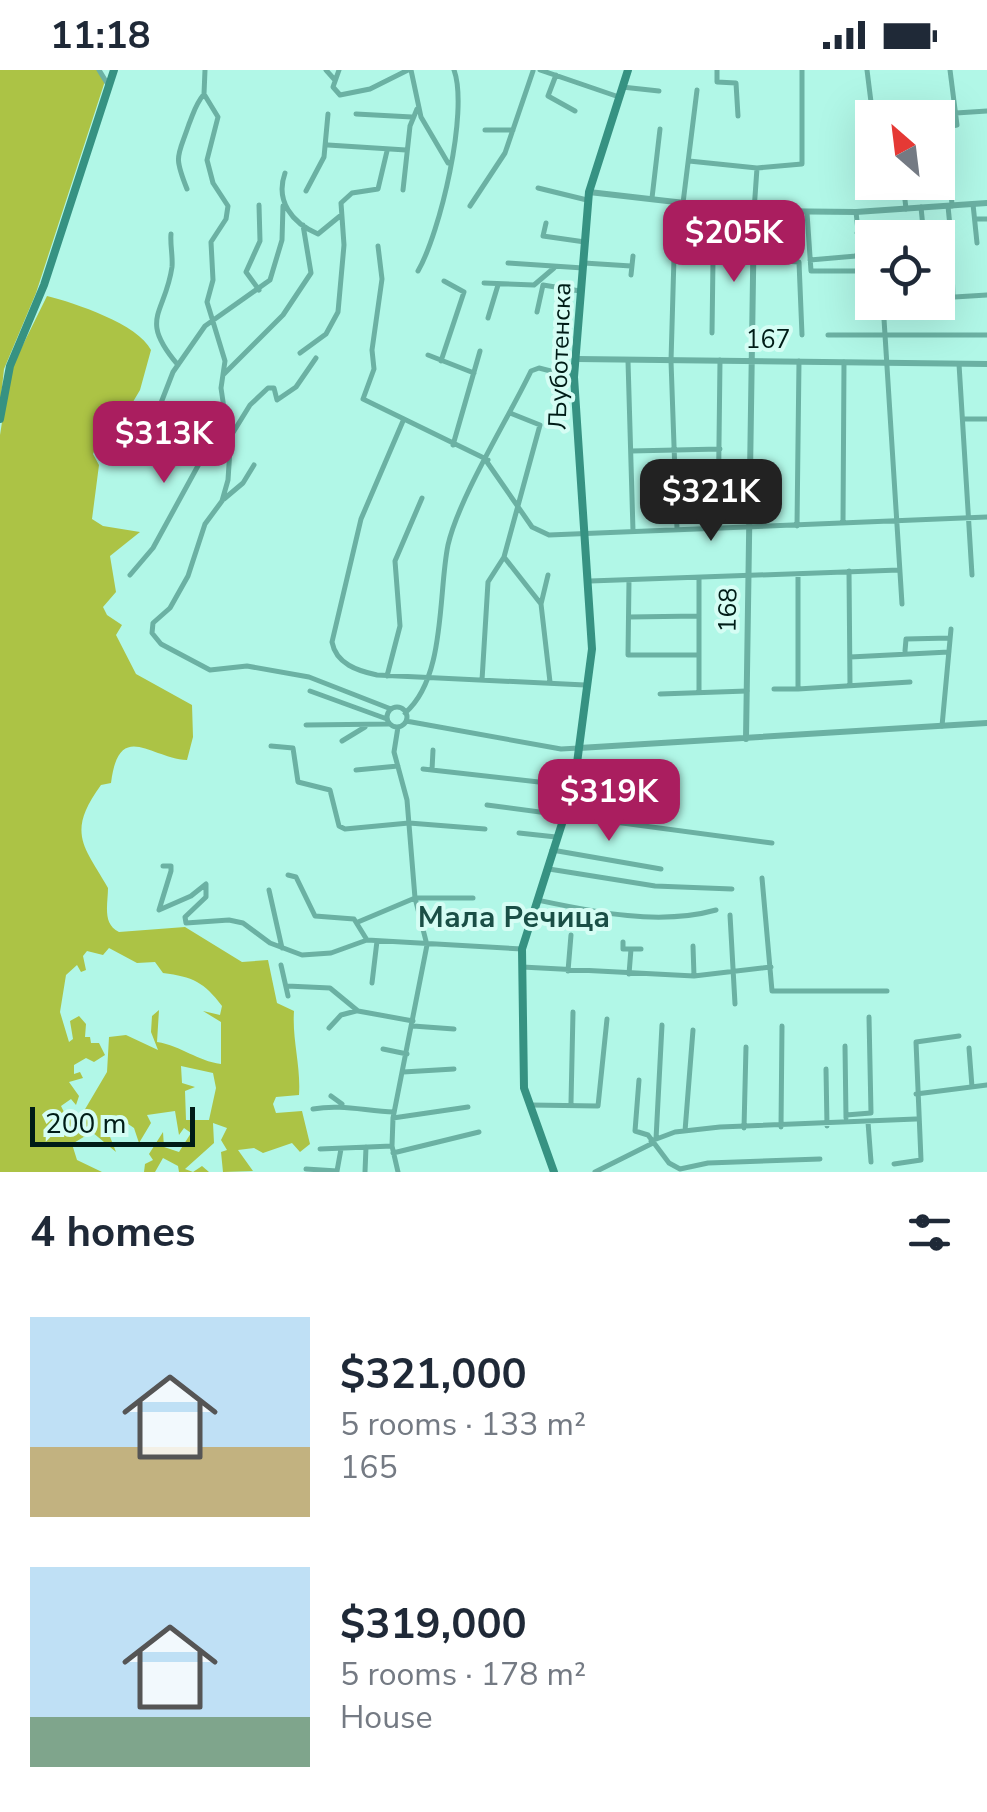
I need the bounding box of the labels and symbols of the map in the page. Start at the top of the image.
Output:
north arrow [855,100,955,200]
pin: $205K [664,200,804,285]
street label: Љуботенска [540,282,580,430]
street label: 167 [745,323,791,357]
pin: $313K [94,401,234,486]
pin: $321K [641,459,781,544]
street label: 168 [711,587,745,633]
pin: $319K [539,759,679,844]
district label: Мала Речица [418,897,610,938]
scale bar [30,1102,195,1146]

